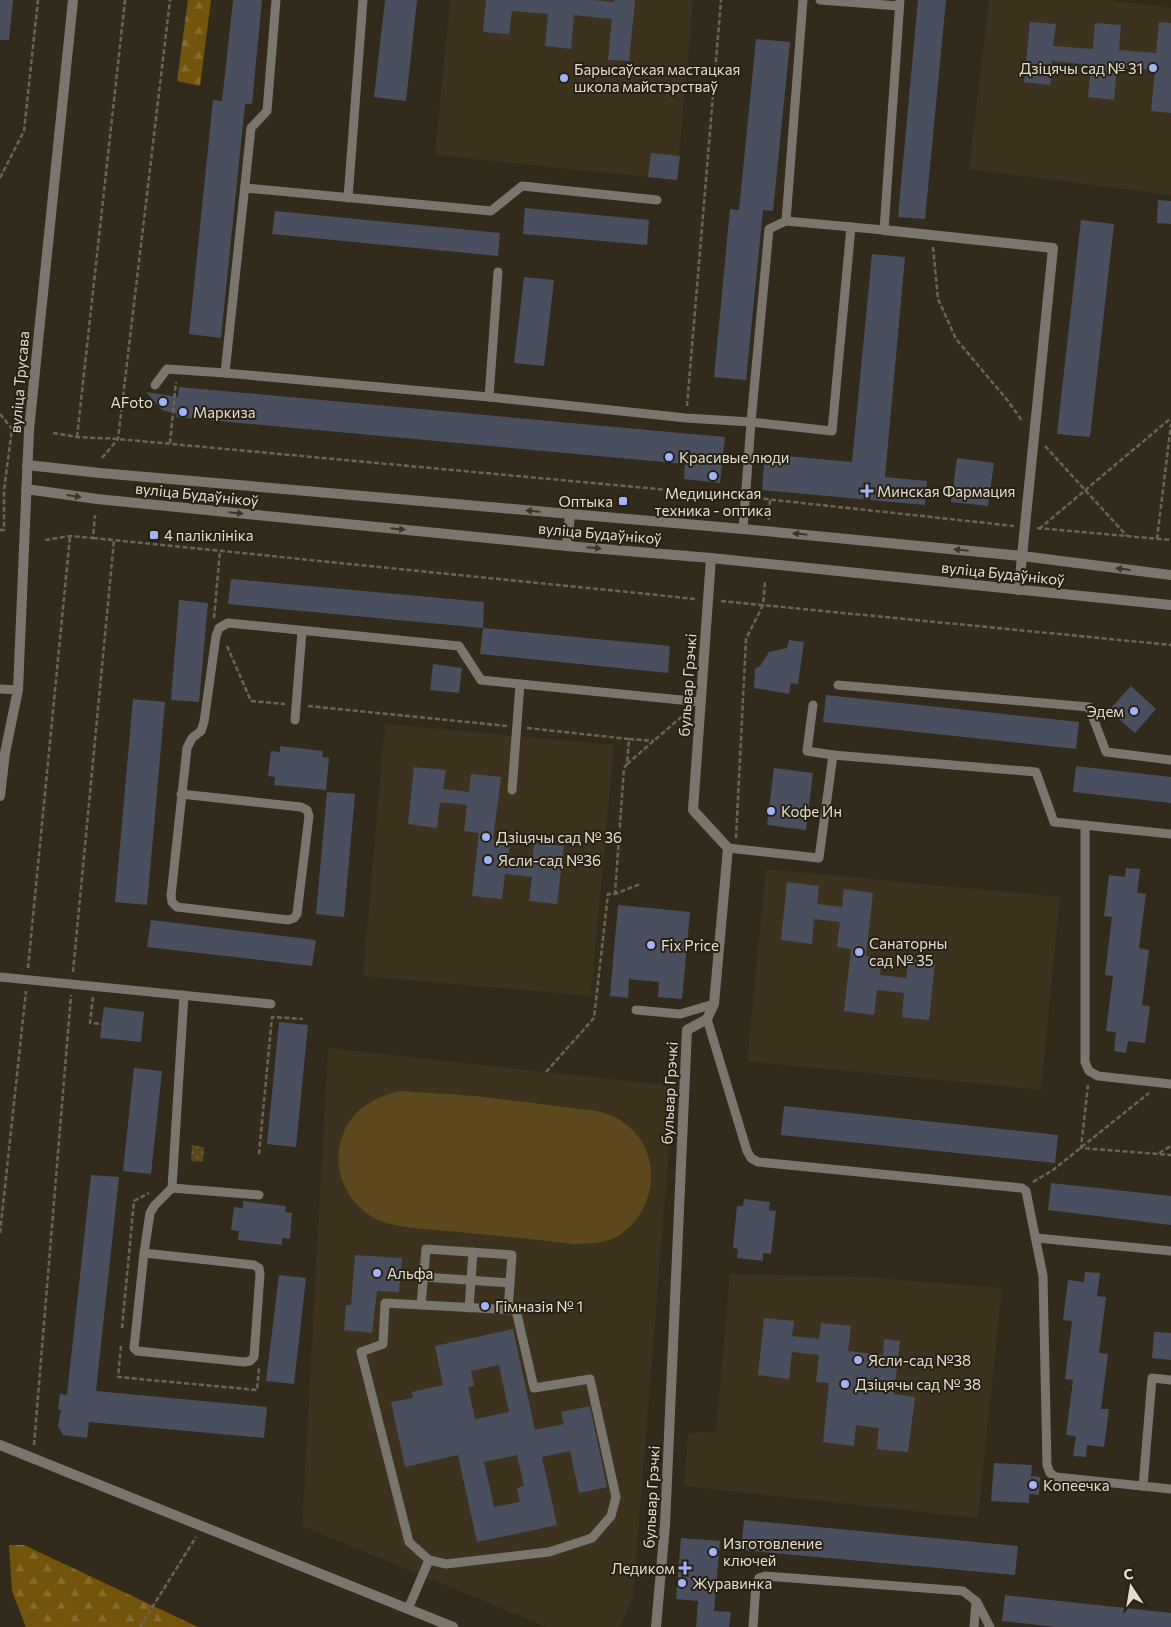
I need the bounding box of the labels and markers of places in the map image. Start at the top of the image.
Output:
place label: Дзіцячы сад № 31 [1020,59,1143,77]
place label: Барысаўская мастацкая школа майстэрстваў [574,60,740,95]
marker: Дзіцячы сад № 31 [1147,62,1159,74]
marker: Барысаўская мастацкая школа майстэрстваў [558,72,570,84]
place label: AFoto [111,393,153,411]
marker: AFoto [157,396,169,408]
place label: Маркиза [193,403,255,421]
marker: Маркиза [177,406,189,418]
place label: Красивые люди [679,448,789,466]
marker: Красивые люди [663,451,675,463]
marker: Медицинская техника - оптика [707,470,719,482]
place label: Минская Фармация [877,482,1016,500]
place label: Медицинская техника - оптика [655,484,771,519]
marker: Минская Фармация [861,485,873,497]
place label: Оптыка [558,492,613,510]
marker: Оптыка [617,495,629,507]
place label: 4 паліклініка [164,526,253,544]
marker: 4 паліклініка [148,529,160,541]
place label: Эдем [1087,702,1124,720]
marker: Эдем [1128,705,1140,717]
place label: Кофе Ин [781,802,842,820]
marker: Кофе Ин [765,805,777,817]
place label: Дзіцячы сад № 36 [496,828,622,846]
marker: Дзіцячы сад № 36 [480,831,492,843]
place label: Ясли-сад №36 [498,851,601,869]
marker: Ясли-сад №36 [482,854,494,866]
place label: Санаторны сад № 35 [869,934,947,969]
place label: Fix Price [661,936,719,954]
marker: Fix Price [645,939,657,951]
marker: Санаторны сад № 35 [853,946,865,958]
place label: Альфа [387,1264,433,1282]
marker: Альфа [371,1267,383,1279]
place label: Гімназія № 1 [495,1297,583,1315]
marker: Гімназія № 1 [479,1300,491,1312]
place label: Ясли-сад №38 [868,1351,971,1369]
marker: Ясли-сад №38 [852,1354,864,1366]
place label: Дзіцячы сад № 38 [855,1375,981,1393]
marker: Дзіцячы сад № 38 [839,1378,851,1390]
place label: Копеечка [1043,1476,1110,1494]
marker: Копеечка [1027,1479,1039,1491]
place label: Изготовление ключей [723,1534,822,1569]
marker: Изготовление ключей [707,1546,719,1558]
place label: Ледиком [611,1559,675,1577]
marker: Ледиком [679,1562,691,1574]
place label: Журавинка [692,1574,772,1592]
marker: Журавинка [676,1577,688,1589]

